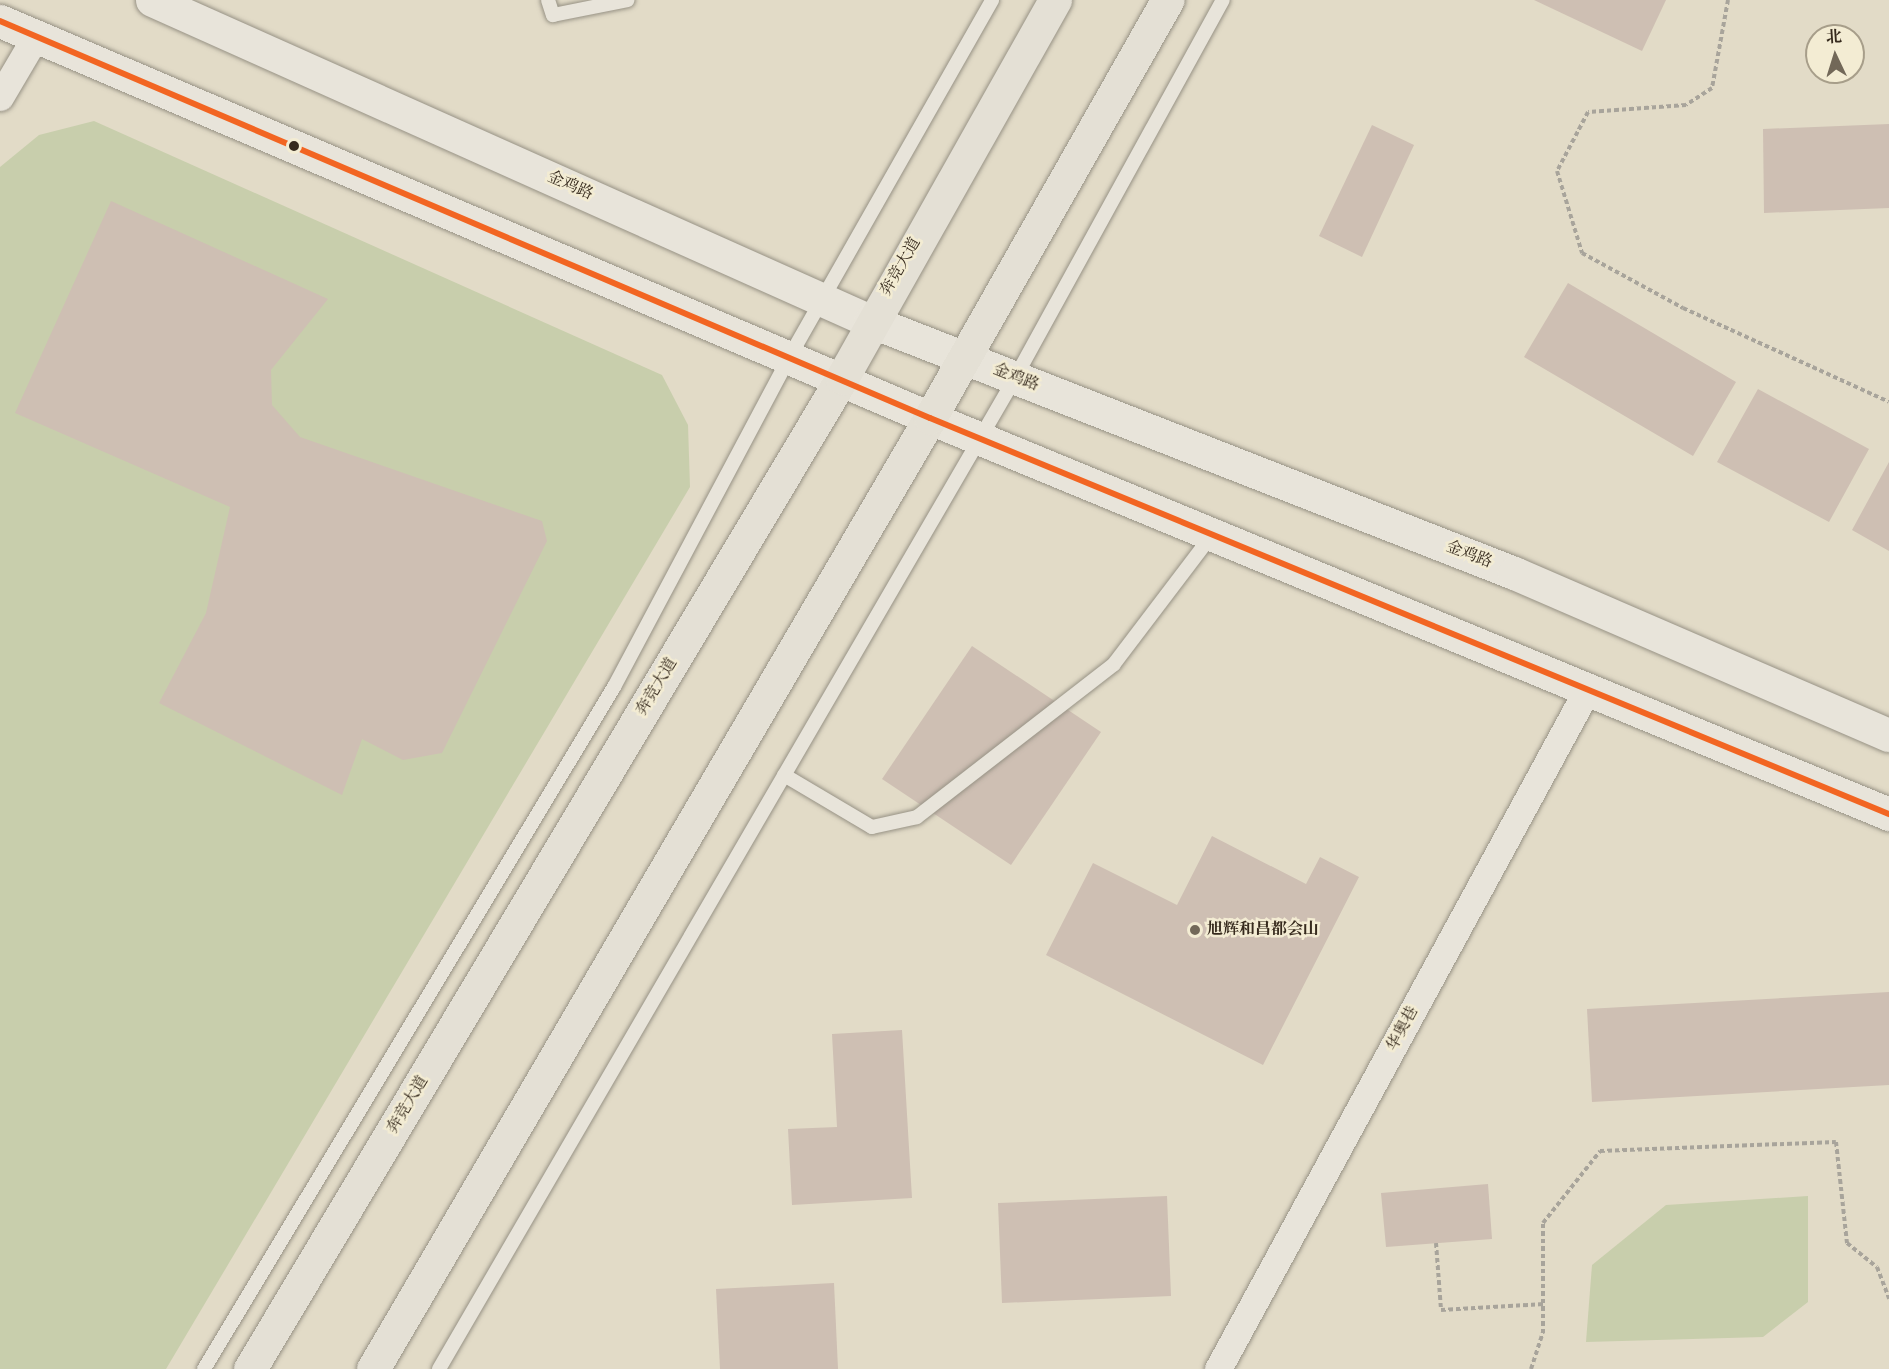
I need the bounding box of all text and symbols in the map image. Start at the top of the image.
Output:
north arrow [1805,24,1865,84]
text: 北 [1825,28,1843,49]
unlabelled marker [288,140,300,152]
street label: 金鸡路 [544,167,596,205]
street label: 奔竞大道 [877,234,925,300]
street label: 金鸡路 [990,360,1042,396]
street label: 金鸡路 [1443,537,1495,573]
street label: 奔竞大道 [632,655,682,719]
place label: 旭辉和昌都会山 [1207,920,1319,940]
marker: 旭辉和昌都会山 [1188,923,1202,937]
street label: 华奥巷 [1383,1003,1423,1055]
street label: 奔竞大道 [383,1073,433,1137]

